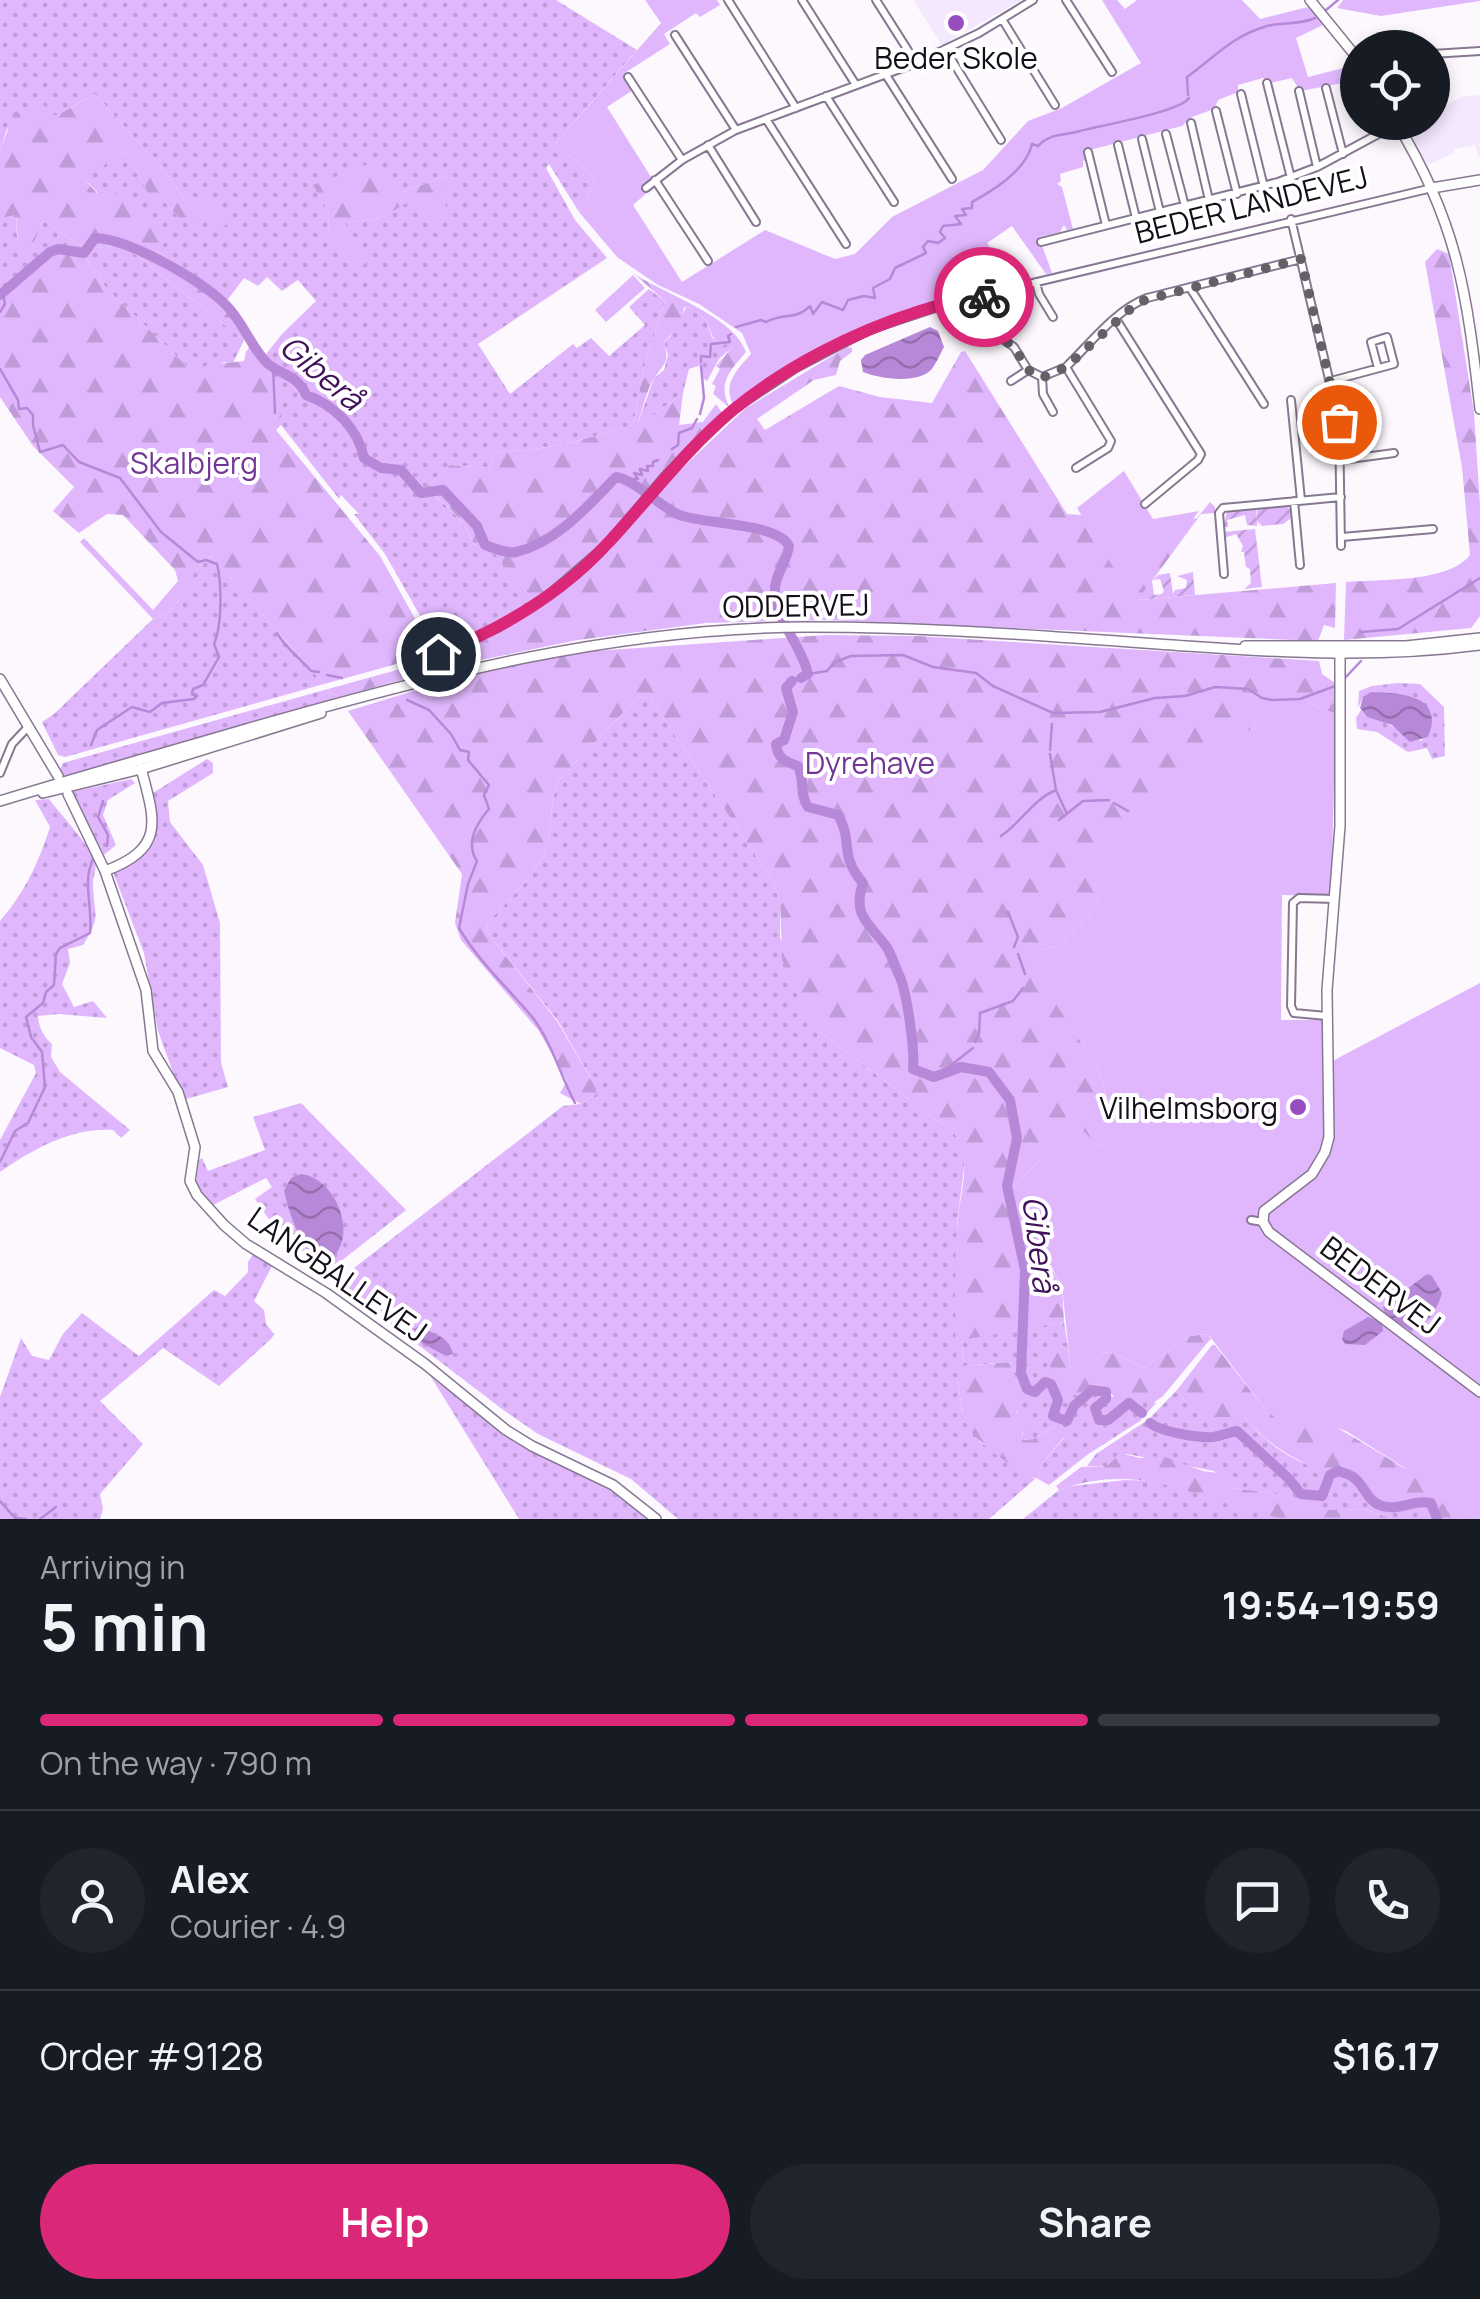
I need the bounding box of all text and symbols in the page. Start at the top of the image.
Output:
marker: Beder Skole [945,12,967,34]
map controls [1340,30,1450,140]
button: locate [1340,30,1450,140]
place label: Beder Skole [874,37,1038,78]
street label: BEDER LANDEVEJ [1130,155,1372,253]
courier [934,247,1034,347]
icon: bike [957,270,1012,325]
water label: Giberå [271,324,375,421]
pin [1297,380,1382,465]
icon: bag [1312,395,1367,450]
park label: Skalbjerg [130,442,258,483]
street label: ODDERVEJ [722,583,870,627]
pin [396,612,481,697]
icon: home [411,627,466,682]
park label: Dyrehave [805,742,935,783]
place label: Vilhelmsborg [1099,1087,1278,1128]
marker: Vilhelmsborg [1287,1096,1309,1118]
water label: Giberå [1012,1193,1068,1297]
street label: LANGBALLEVEJ [240,1197,436,1351]
street label: BEDERVEJ [1312,1226,1450,1344]
text: Arriving in [40,1545,185,1589]
text: 19:54–19:59 [1222,1578,1440,1630]
text: 5 min [40,1582,208,1671]
text: On the way · 790 m [40,1741,312,1785]
button: person [40,1848,145,1953]
button: chat [1205,1848,1310,1953]
button: phone [1335,1848,1440,1953]
text: Alex [170,1852,249,1904]
text: Courier · 4.9 [170,1904,346,1948]
text: Order #9128 [40,2029,264,2081]
text: $16.17 [1332,2029,1440,2081]
button: Help [40,2164,730,2279]
button: Share [750,2164,1440,2279]

